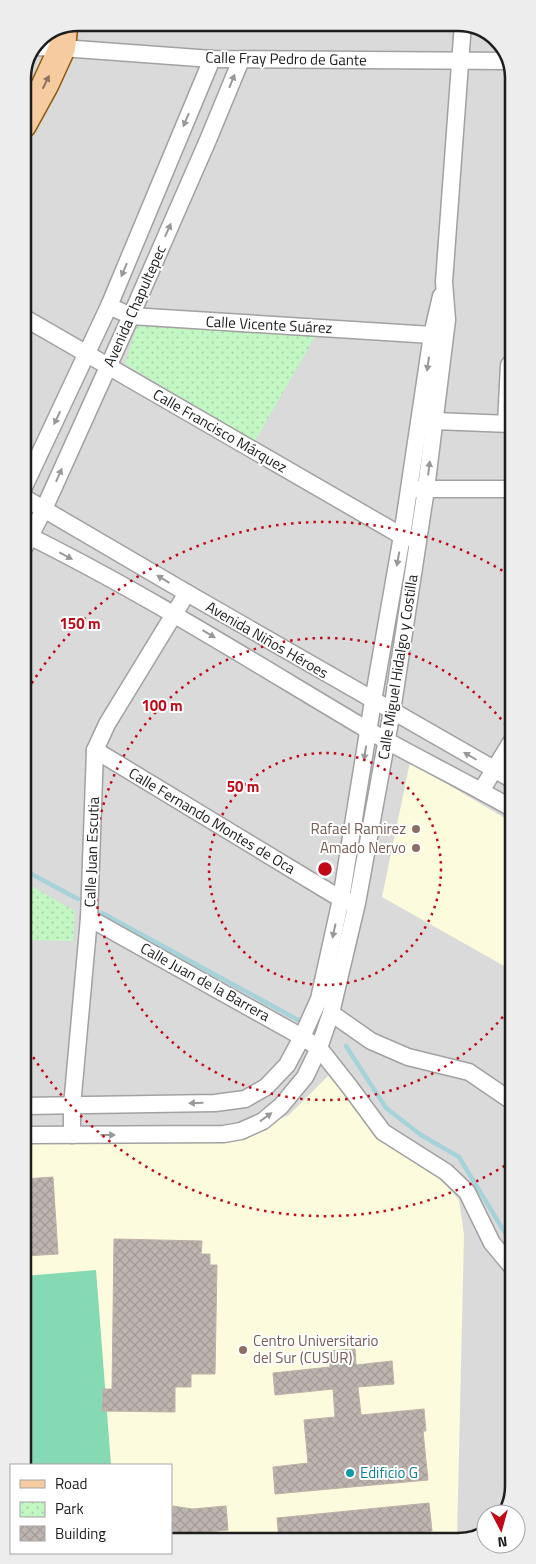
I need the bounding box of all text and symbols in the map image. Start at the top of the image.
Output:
street label: Calle Fray Pedro de Gante [205,46,367,71]
one-way arrow [229,74,237,88]
one-way arrow [43,75,51,89]
one-way arrow [182,113,190,127]
one-way arrow [165,223,173,238]
street label: Avenida Chapultepec [97,241,172,370]
one-way arrow [120,263,128,278]
street label: Calle Vicente Suárez [205,310,333,339]
one-way arrow [423,356,431,372]
street label: Calle Francisco Márquez [149,383,292,479]
one-way arrow [52,411,60,425]
one-way arrow [425,459,433,475]
one-way arrow [56,468,64,482]
one-way arrow [394,551,402,567]
one-way arrow [59,552,74,560]
street label: Calle Miguel Hidalgo y Costilla [372,572,424,761]
one-way arrow [156,574,169,583]
street label: Avenida Niños Héroes [202,595,333,684]
text: 150 m [59,612,101,635]
one-way arrow [202,630,215,639]
text: 100 m [141,694,183,717]
one-way arrow [360,746,368,762]
one-way arrow [464,752,477,761]
street label: Calle Fernando Montes de Oca [124,762,300,880]
text: 50 m [227,775,259,798]
street label: Calle Juan Escutia [78,796,105,908]
place label: Rafael Ramirez [310,817,406,840]
marker: Rafael Ramirez [410,823,422,835]
place label: Amado Nervo [320,836,406,859]
marker: Amado Nervo [410,842,422,854]
centre of rings [316,860,334,878]
one-way arrow [330,923,338,938]
street label: Calle Juan de la Barrera [136,936,275,1027]
one-way arrow [188,1100,204,1108]
one-way arrow [259,1112,273,1122]
one-way arrow [100,1131,116,1139]
place label: Centro Universitario del Sur (CUSUR) [253,1329,378,1369]
marker: Centro Universitario del Sur (CUSUR) [237,1344,249,1356]
place label: Edificio G [360,1461,418,1484]
legend [10,1464,172,1554]
marker: Edificio G [344,1467,356,1479]
text: Road [55,1472,87,1495]
text: Park [55,1497,84,1520]
north arrow [476,1504,526,1554]
text: Building [55,1522,106,1545]
text: N [496,1531,508,1553]

